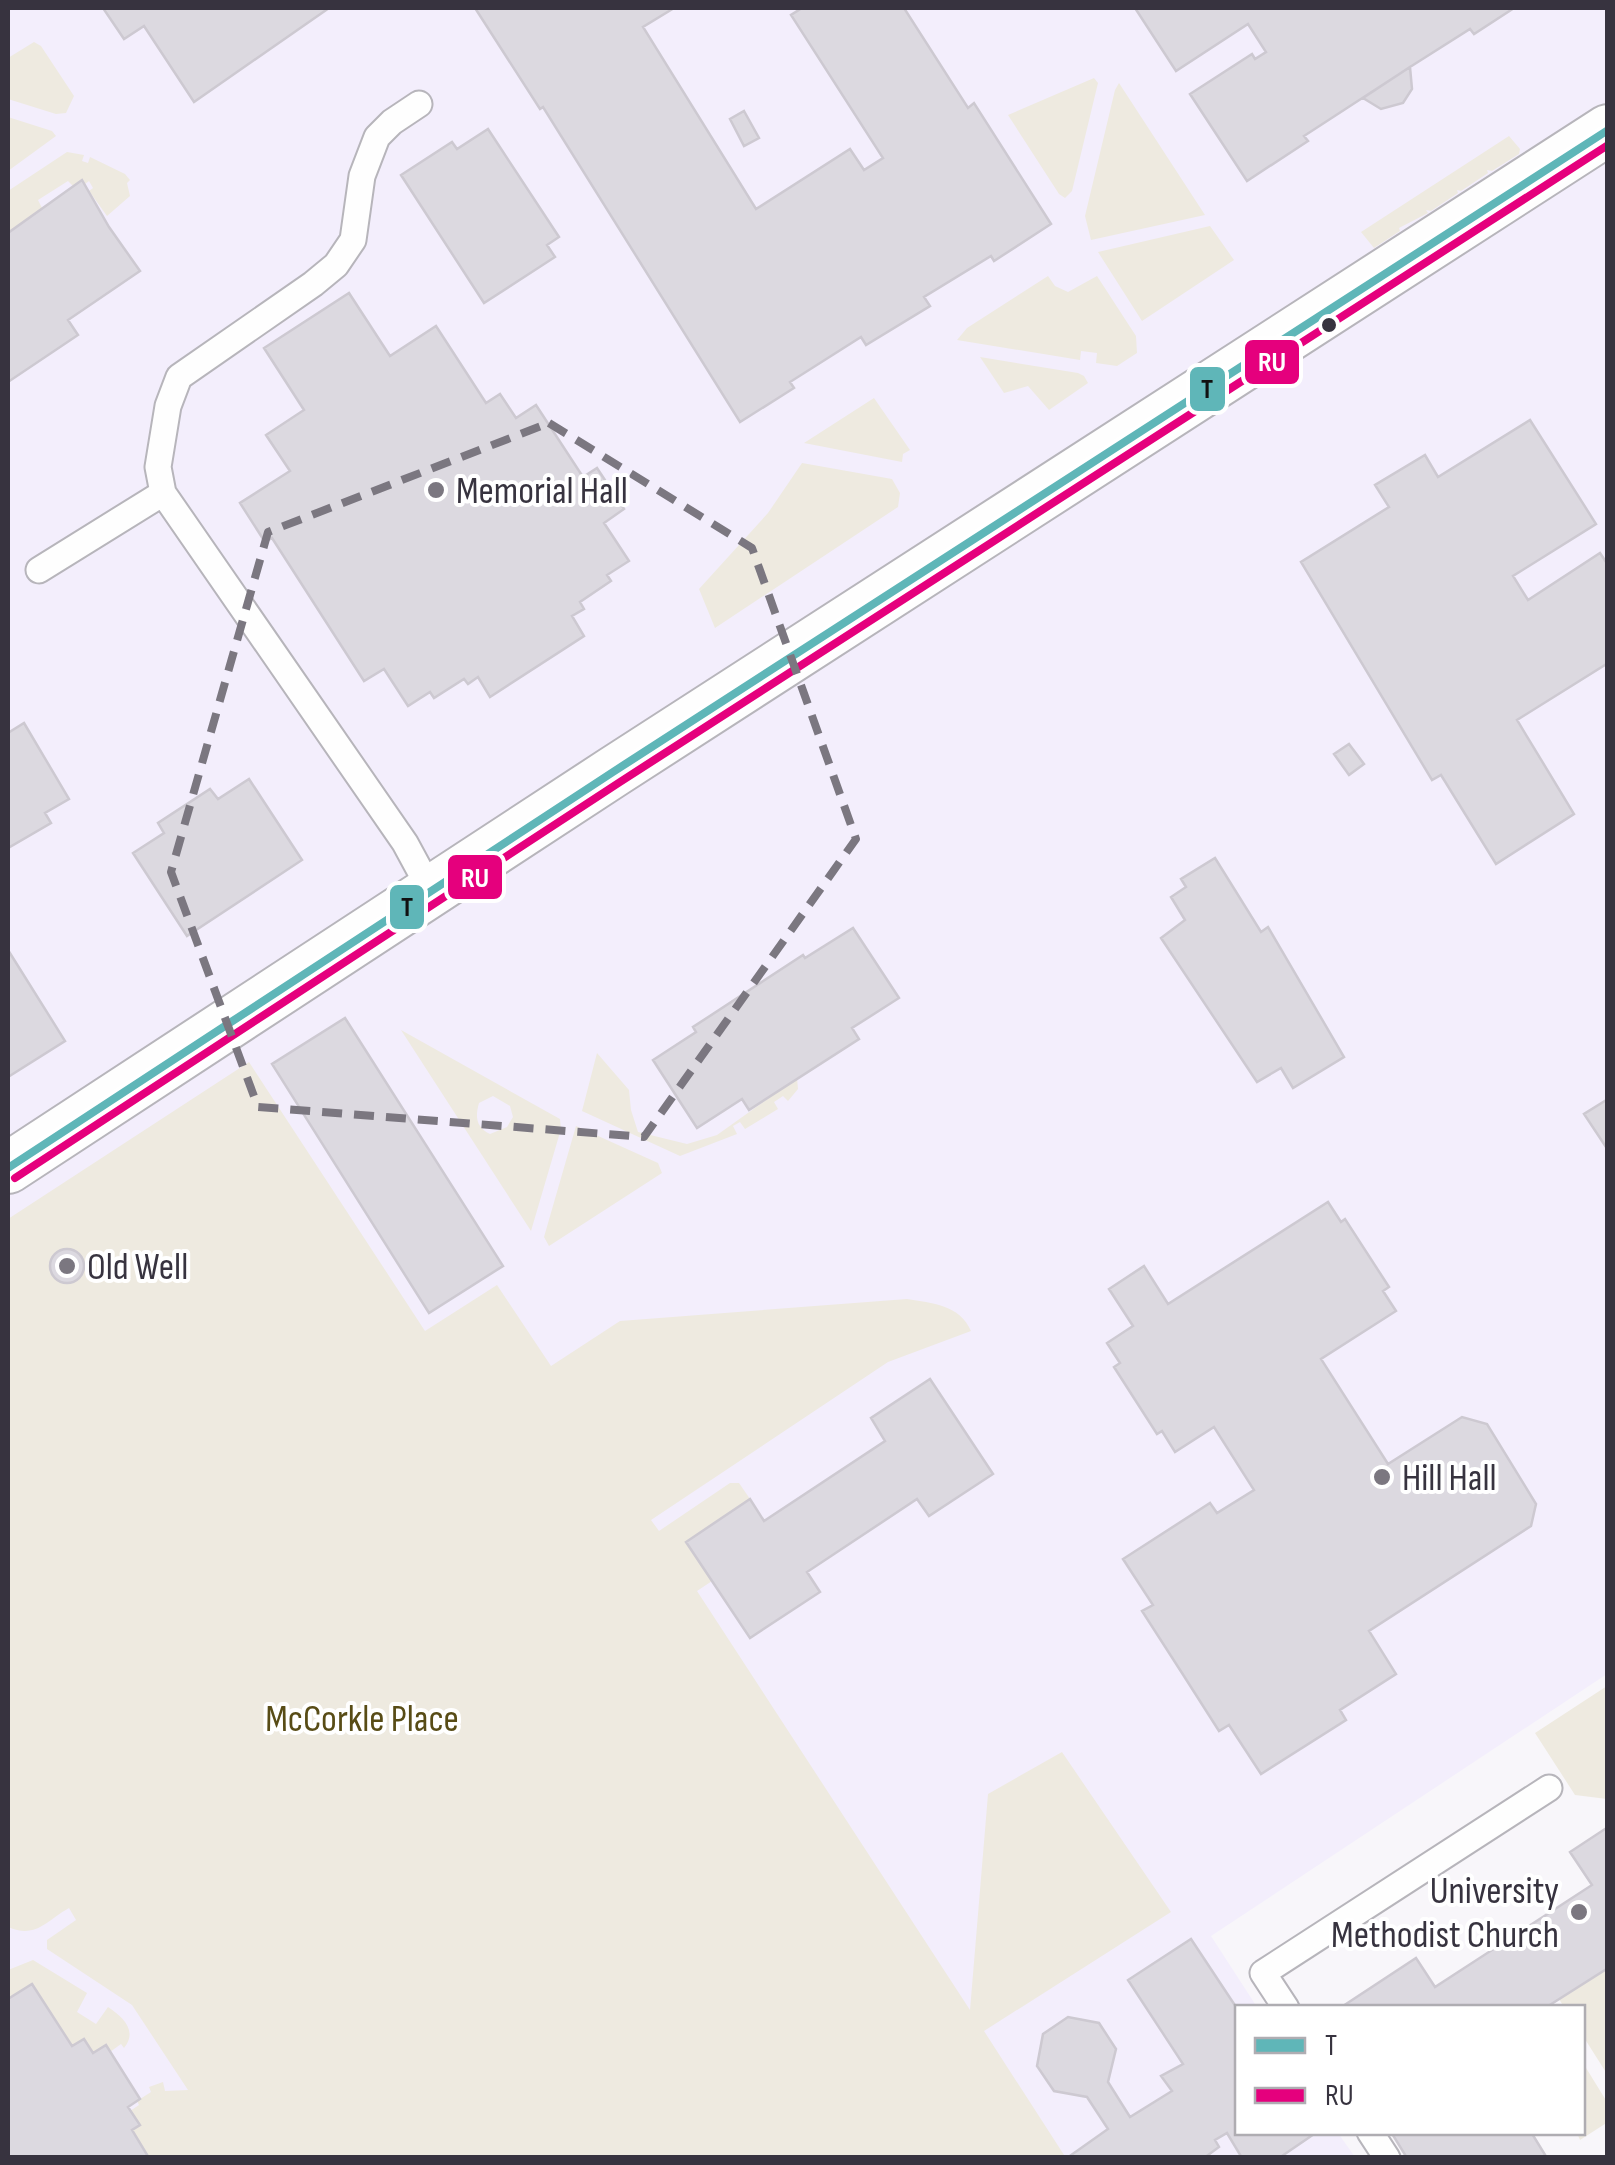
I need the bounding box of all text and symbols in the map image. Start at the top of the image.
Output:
unlabelled marker [1319,315,1339,335]
line badge: RU [1243,338,1301,386]
text: RU [1258,346,1286,379]
line badge: T [1188,365,1227,413]
text: T [1201,373,1213,406]
place label: Memorial Hall [456,469,628,514]
marker: Memorial Hall [425,479,447,501]
line badge: RU [446,853,504,901]
text: RU [461,862,489,895]
line badge: T [388,883,426,931]
text: T [401,891,413,924]
place label: Old Well [87,1245,188,1290]
marker: Old Well [56,1255,78,1277]
place label: Hill Hall [1402,1456,1497,1501]
marker: Hill Hall [1371,1466,1393,1488]
park label: McCorkle Place [265,1697,459,1742]
place label: University Methodist Church [1331,1869,1559,1958]
marker: University Methodist Church [1568,1901,1590,1923]
legend [1235,2005,1585,2135]
text: T [1325,2028,1337,2064]
text: RU [1325,2078,1354,2114]

